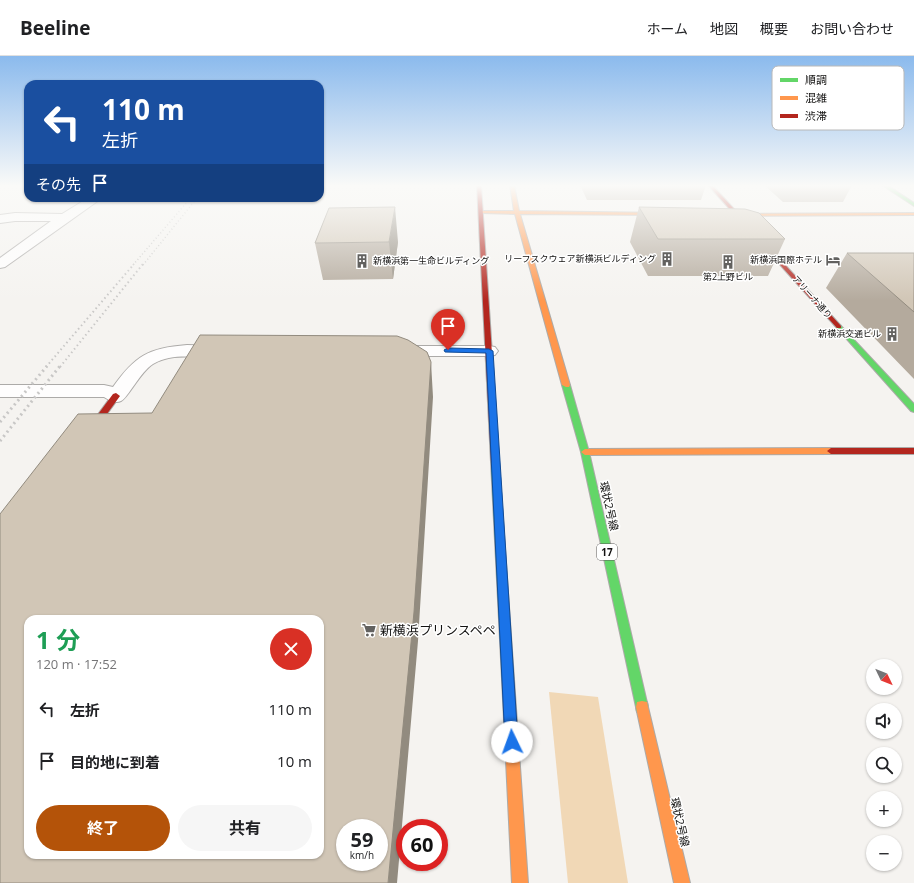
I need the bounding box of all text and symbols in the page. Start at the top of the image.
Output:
text: Beeline [20,15,91,41]
text: ホーム [646,19,688,38]
text: 地図 [710,19,738,38]
text: 概要 [760,19,788,38]
text: お問い合わせ [810,19,894,38]
legend [772,66,904,130]
text: 順調 [805,72,827,87]
text: 110 m [102,90,185,128]
text: 混雑 [805,90,827,105]
icon: left [36,96,88,148]
text: 渋滞 [805,108,827,123]
text: 左折 [102,128,138,152]
icon: arrive [89,172,111,194]
text: その先 [36,174,81,194]
building icon: リーフスクウェア新横浜ビルディング [659,251,675,267]
place label: リーフスクウェア新横浜ビルディング [504,252,656,265]
hotel icon: 新横浜国際ホテル [825,252,841,268]
building icon: 新横浜第一生命ビルディング [354,253,370,269]
place label: 新横浜国際ホテル [750,253,822,266]
place label: 新横浜第一生命ビルディング [373,254,489,267]
building icon: 第2上野ビル [720,254,736,270]
place label: 第2上野ビル [703,270,753,283]
street label: アリーナ通り [789,272,835,321]
pin [431,309,465,350]
icon: arrive [437,315,459,337]
building icon: 新横浜交通ビル [884,326,900,342]
place label: 新横浜交通ビル [818,327,881,340]
street label: 環状2号線 [597,480,622,532]
road number: 17 [597,544,617,560]
place label: 新横浜プリンスペペ [380,621,496,639]
supermarket icon: 新横浜プリンスペペ [361,622,377,638]
text: 1 分 [36,623,80,656]
button: close [270,628,312,670]
text: 120 m · 17:52 [36,655,117,673]
north arrow [866,659,902,695]
map controls [866,659,902,871]
icon: left [36,698,58,720]
text: 110 m [268,699,312,719]
text: 左折 [70,700,100,720]
button: sound [866,703,902,739]
position arrow [491,721,533,763]
button: search [866,747,902,783]
icon: arrive [36,750,58,772]
text: 10 m [277,751,312,771]
text: 目的地に到着 [70,752,160,772]
button: + [866,791,902,827]
street label: 環状2号線 [668,796,693,848]
button: 終了 [36,805,170,851]
button: 共有 [178,805,312,851]
speed limit sign: 60 [396,819,448,871]
text: 59 [351,826,373,853]
button: − [866,835,902,871]
text: km/h [350,848,374,862]

